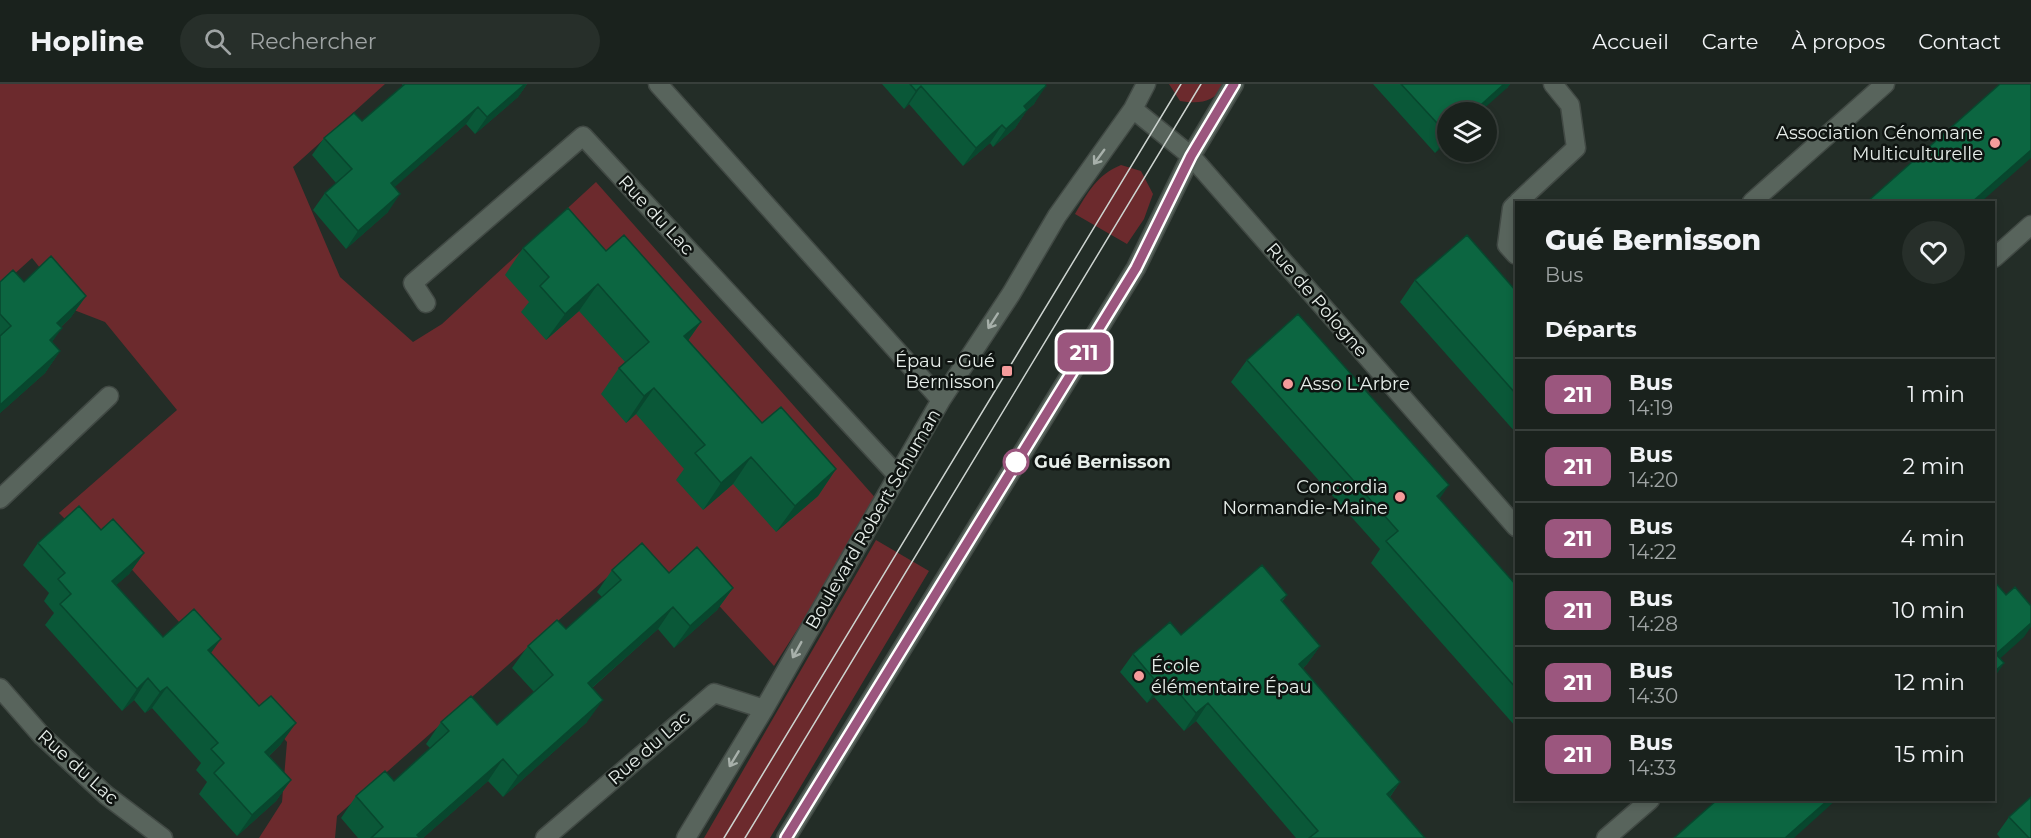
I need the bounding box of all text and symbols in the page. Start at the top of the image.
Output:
search box [180,14,600,68]
text: Hopline [30,24,144,58]
icon: search [201,25,234,58]
text: Rechercher [249,28,377,55]
text: Accueil [1592,29,1669,54]
text: Carte [1702,29,1758,54]
text: À propos [1791,29,1885,54]
text: Contact [1918,29,2001,54]
map controls [1437,102,1497,162]
button: layers [1437,102,1497,162]
place label: Association Cénomane Multiculturelle [1776,122,1983,165]
marker: Association Cénomane Multiculturelle [1988,136,2002,150]
one-way arrow [1093,148,1105,164]
street label: Rue du Lac [613,171,699,259]
button: heart [1902,221,1965,284]
text: Gué Bernisson [1545,223,1761,257]
street label: Rue de Pologne [1261,238,1373,362]
text: Bus [1545,263,1583,287]
one-way arrow [987,312,1000,329]
text: Départs [1545,316,1637,343]
line badge: 211 [1050,332,1118,372]
text: 211 [1070,340,1098,365]
place label: Épau - Gué Bernisson [895,350,995,393]
marker: Épau - Gué Bernisson [1000,364,1014,378]
text: Bus [1629,369,1673,396]
place label: Asso L'Arbre [1300,373,1410,395]
marker: Asso L'Arbre [1281,377,1295,391]
text: 1 min [1907,381,1965,408]
text: 211 [1564,382,1592,407]
text: 14:19 [1629,396,1673,420]
street label: Boulevard Robert Schuman [801,405,945,633]
text: Bus [1629,441,1673,468]
marker: Gué Bernisson [1003,449,1029,475]
place label: Gué Bernisson [1034,451,1171,473]
text: 2 min [1903,453,1965,480]
text: 211 [1564,454,1592,479]
text: 14:20 [1629,468,1678,492]
place label: Concordia Normandie-Maine [1222,476,1388,519]
marker: Concordia Normandie-Maine [1393,490,1407,504]
text: Bus [1629,513,1673,540]
text: 4 min [1901,525,1965,552]
text: 211 [1564,526,1592,551]
text: 14:22 [1629,540,1677,564]
text: Bus [1629,585,1673,612]
text: 10 min [1893,597,1965,624]
text: 211 [1564,598,1592,623]
text: 14:28 [1629,612,1678,636]
one-way arrow [791,641,802,659]
place label: École élémentaire Épau [1151,655,1312,698]
text: Bus [1629,657,1673,684]
marker: École élémentaire Épau [1132,669,1146,683]
text: 12 min [1895,669,1965,696]
text: 211 [1564,670,1592,695]
text: 14:30 [1629,684,1678,708]
street label: Rue du Lac [604,707,694,789]
street label: Rue du Lac [33,725,123,809]
text: Bus [1629,729,1673,756]
text: 15 min [1895,741,1965,768]
text: 211 [1564,742,1592,767]
one-way arrow [727,750,739,767]
text: 14:33 [1629,756,1676,780]

